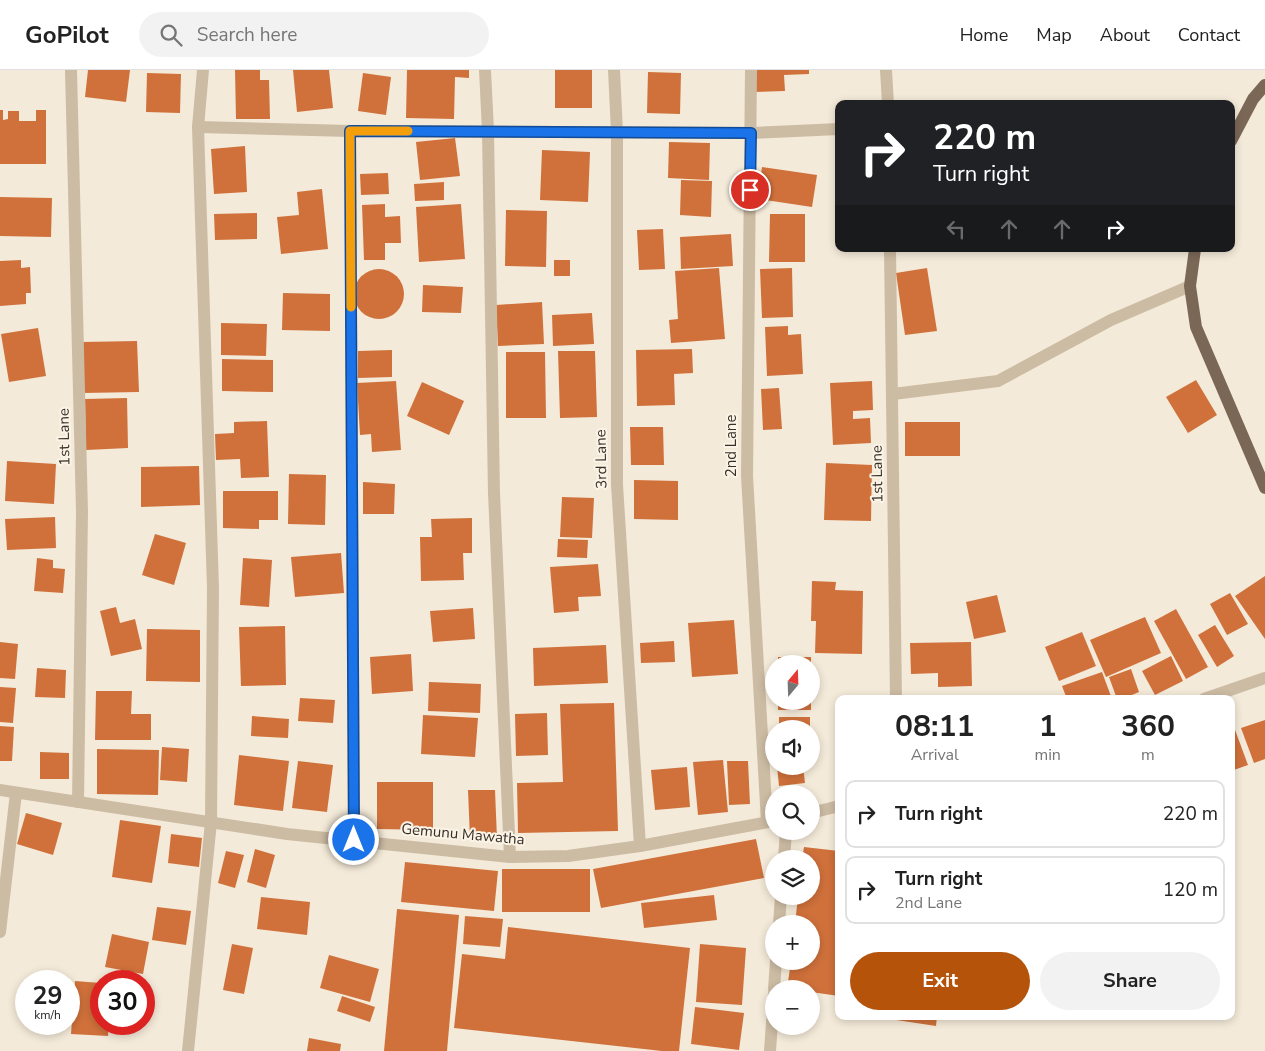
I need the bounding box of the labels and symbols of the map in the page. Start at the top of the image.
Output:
pin [729,169,771,211]
street label: 1st Lane [53,408,75,466]
street label: 2nd Lane [721,415,741,477]
street label: 3rd Lane [590,429,612,489]
street label: 1st Lane [866,445,888,503]
north arrow [765,655,820,710]
position arrow [327,813,379,865]
street label: Gemunu Mawatha [400,819,526,849]
speed limit sign: 30 [90,970,155,1035]

